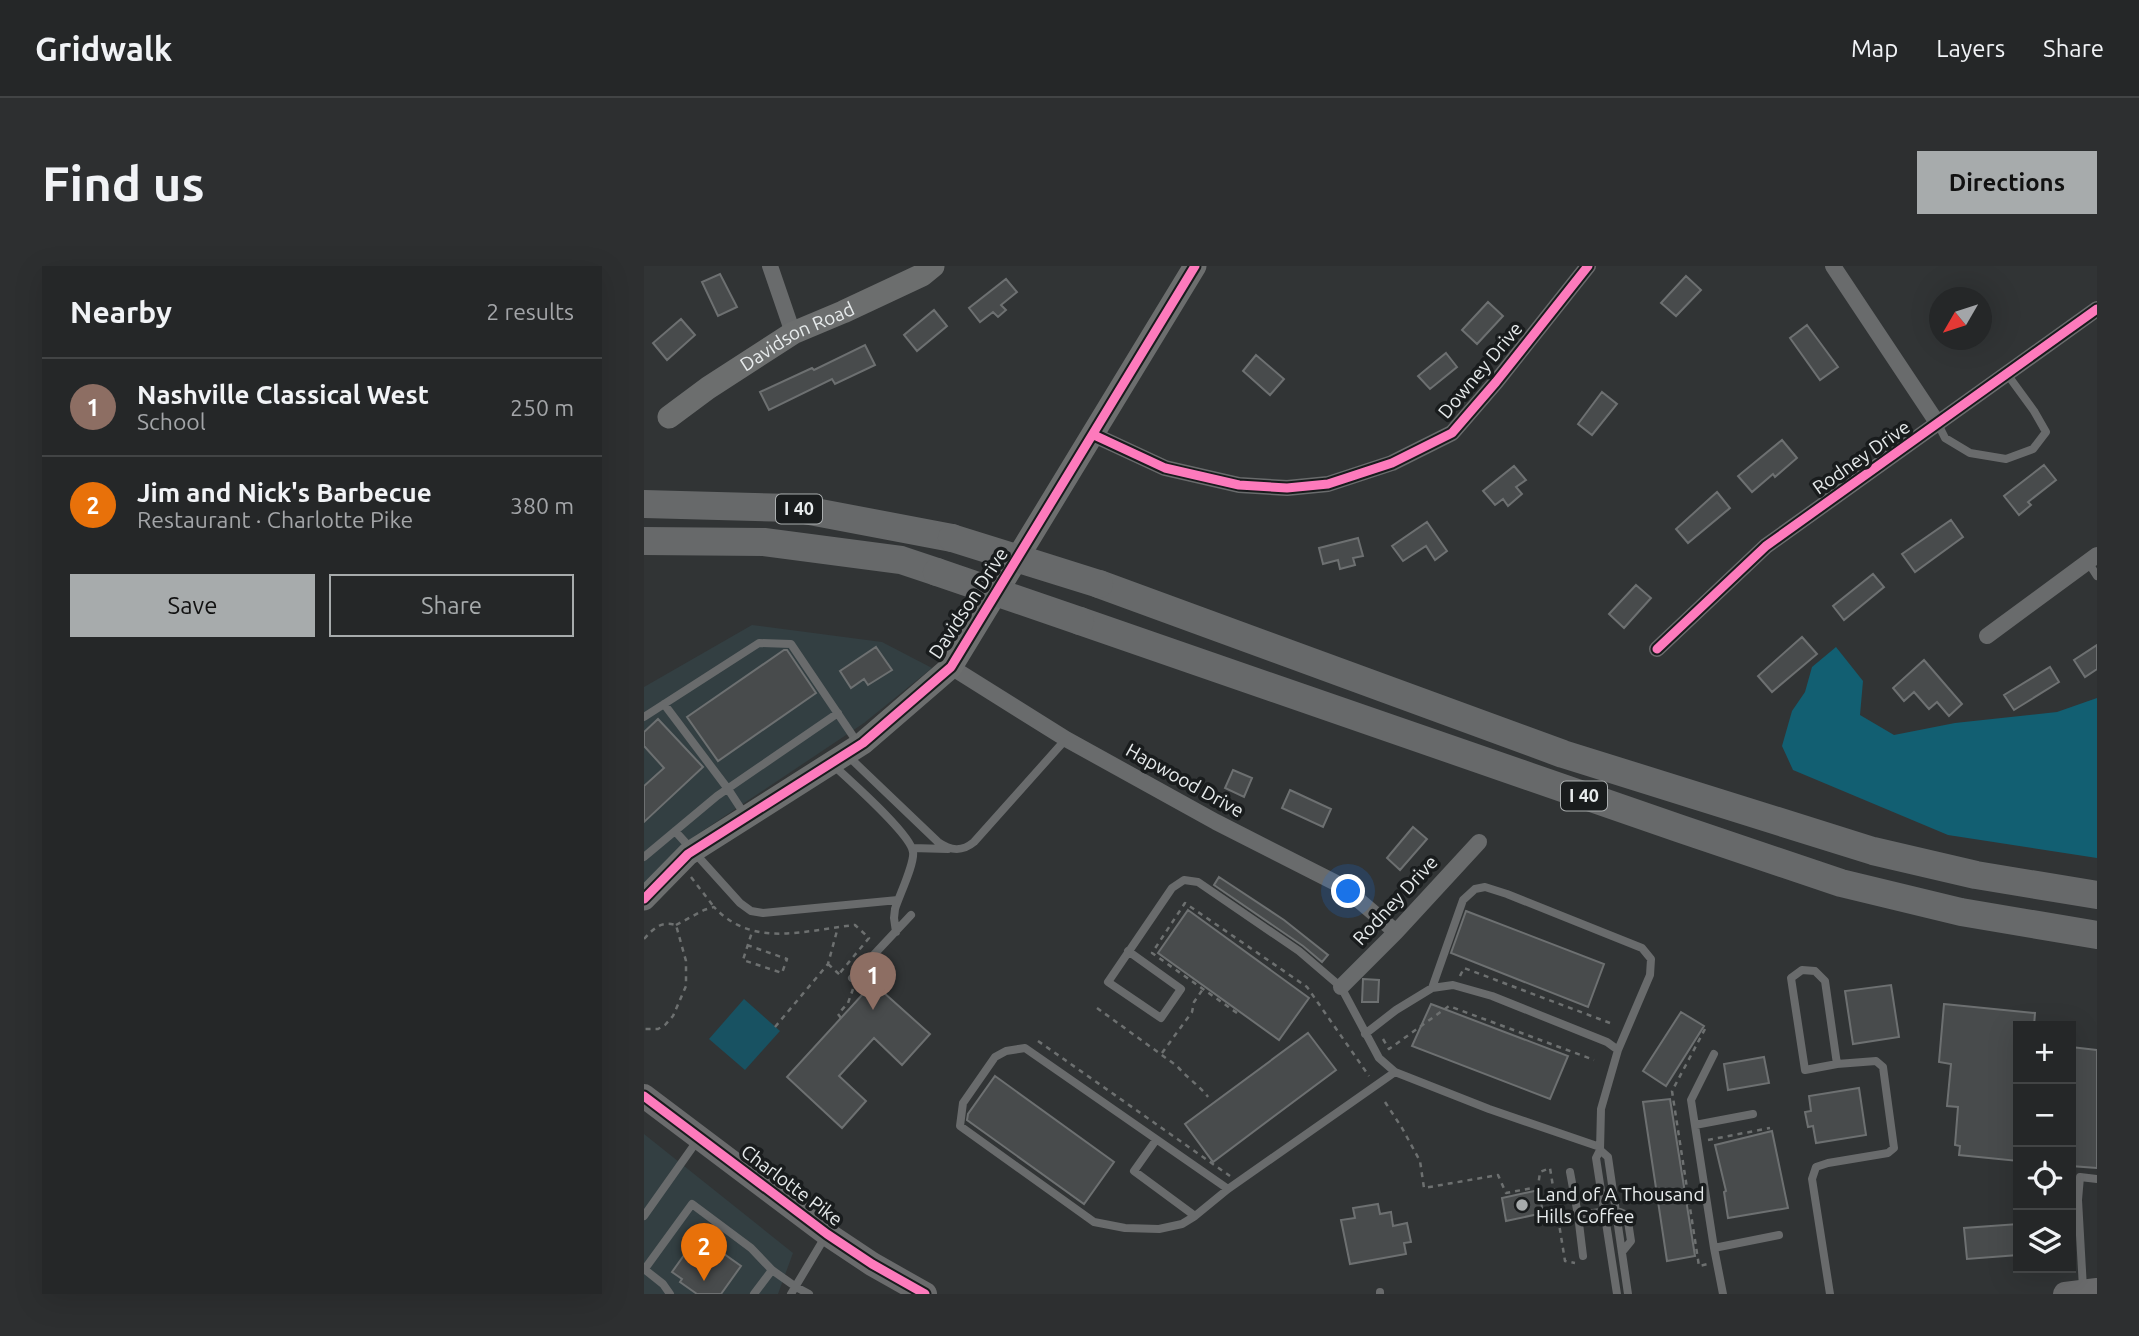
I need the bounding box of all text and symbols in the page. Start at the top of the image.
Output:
text: Gridwalk [35,30,172,67]
text: Map [1851,35,1898,62]
text: Layers [1936,35,2005,62]
text: Share [2043,35,2104,62]
button: Directions [1917,151,2097,214]
text: Find us [42,155,205,210]
north arrow [1929,287,1992,350]
text: Nearby [70,295,172,329]
street label: Davidson Road [736,297,858,375]
text: 2 results [486,299,574,324]
street label: Downey Drive [1433,317,1527,423]
text: Nashville Classical West [137,380,429,409]
text: 1 [87,395,99,420]
text: 250 m [510,395,574,420]
text: School [137,409,206,434]
street label: Rodney Drive [1808,415,1914,499]
text: Jim and Nick's Barbecue [137,478,432,507]
text: 2 [87,493,99,518]
text: 380 m [510,493,574,518]
road number: I 40 [776,495,822,524]
text: Restaurant · Charlotte Pike [137,507,413,532]
street label: Davidson Drive [924,543,1012,663]
button: Save [70,574,315,637]
button: Share [329,574,574,637]
street label: Hapwood Drive [1122,739,1248,821]
road number: I 40 [1561,782,1607,810]
street label: Rodney Drive [1348,851,1442,949]
your location [1331,874,1365,908]
pin: 1 [850,952,896,1010]
map controls [2013,1021,2076,1273]
button: + [2013,1021,2076,1084]
button: − [2013,1084,2076,1147]
street label: Charlotte Pike [737,1140,847,1230]
button: locate [2013,1147,2076,1210]
place label: Land of A Thousand Hills Coffee [1536,1183,1705,1227]
marker: Land of A Thousand Hills Coffee [1514,1197,1530,1213]
button: layers [2013,1210,2076,1273]
pin: 2 [681,1223,727,1281]

